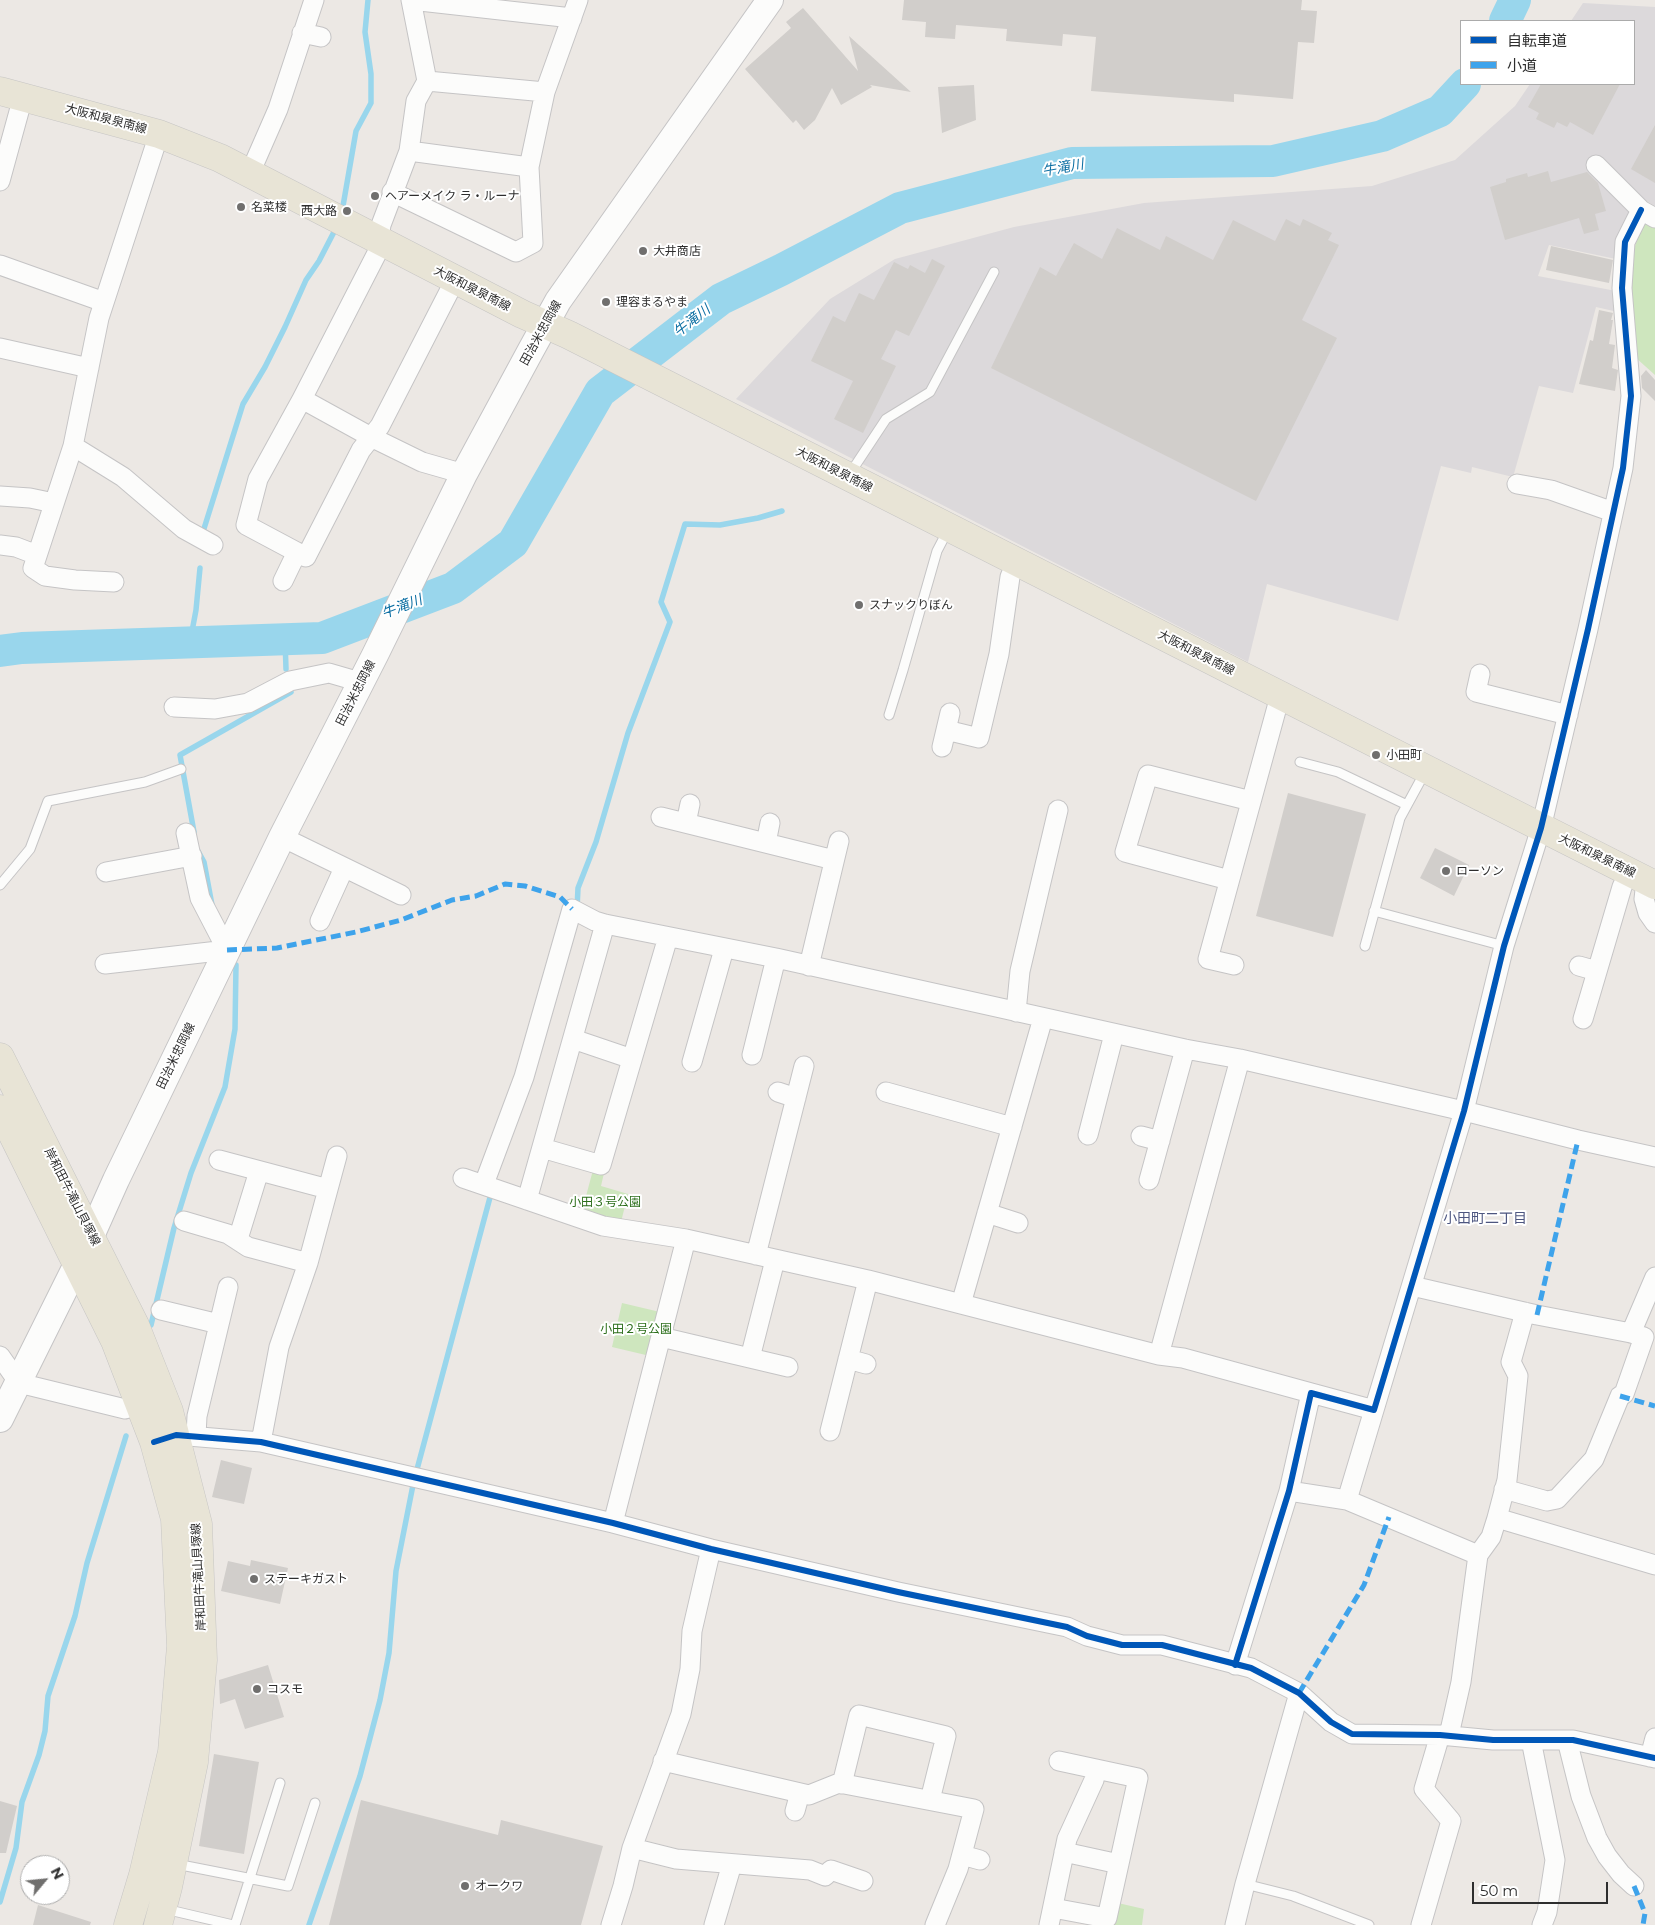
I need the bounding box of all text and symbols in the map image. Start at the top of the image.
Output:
legend [1460,20,1635,85]
text: 自転車道 [1507,31,1567,50]
text: 小道 [1507,56,1537,75]
street label: 大阪和泉泉南線 [64,101,148,137]
water label: 牛滝川 [1041,156,1085,180]
place label: ヘアーメイク ラ・ルーナ [385,189,519,203]
marker: ヘアーメイク ラ・ルーナ [369,190,381,202]
place label: 名菜楼 [251,200,287,214]
marker: 名菜楼 [235,201,247,213]
place label: 西大路 [301,204,337,218]
marker: 西大路 [341,205,353,217]
place label: 大井商店 [653,244,701,258]
marker: 大井商店 [637,245,649,257]
street label: 大阪和泉泉南線 [431,264,513,314]
place label: 理容まるやま [616,295,688,309]
marker: 理容まるやま [600,296,612,308]
street label: 田治米忠岡線 [517,298,565,368]
water label: 牛滝川 [670,301,714,341]
street label: 大阪和泉泉南線 [793,445,875,495]
water label: 牛滝川 [379,592,425,622]
place label: スナックりぼん [869,598,953,612]
marker: スナックりぼん [853,599,865,611]
street label: 大阪和泉泉南線 [1155,628,1237,678]
street label: 田治米忠岡線 [333,658,379,728]
place label: 小田町 [1386,748,1422,762]
marker: 小田町 [1370,749,1382,761]
street label: 大阪和泉泉南線 [1556,831,1638,881]
place label: ローソン [1456,864,1504,878]
marker: ローソン [1440,865,1452,877]
street label: 田治米忠岡線 [154,1020,198,1092]
street label: 岸和田牛滝山貝塚線 [41,1146,103,1248]
park label: 小田３号公園 [569,1195,641,1209]
district label: 小田町二丁目 [1443,1211,1527,1227]
park label: 小田２号公園 [600,1322,672,1336]
street label: 岸和田牛滝山貝塚線 [189,1523,209,1631]
place label: ステーキガスト [264,1572,348,1586]
marker: ステーキガスト [248,1573,260,1585]
place label: コスモ [267,1682,303,1696]
marker: コスモ [251,1683,263,1695]
north arrow [20,1855,70,1905]
text: N [47,1864,68,1883]
scale bar [1475,1872,1611,1904]
place label: オークワ [475,1879,523,1893]
marker: オークワ [459,1880,471,1892]
text: 50 m [1480,1881,1518,1900]

